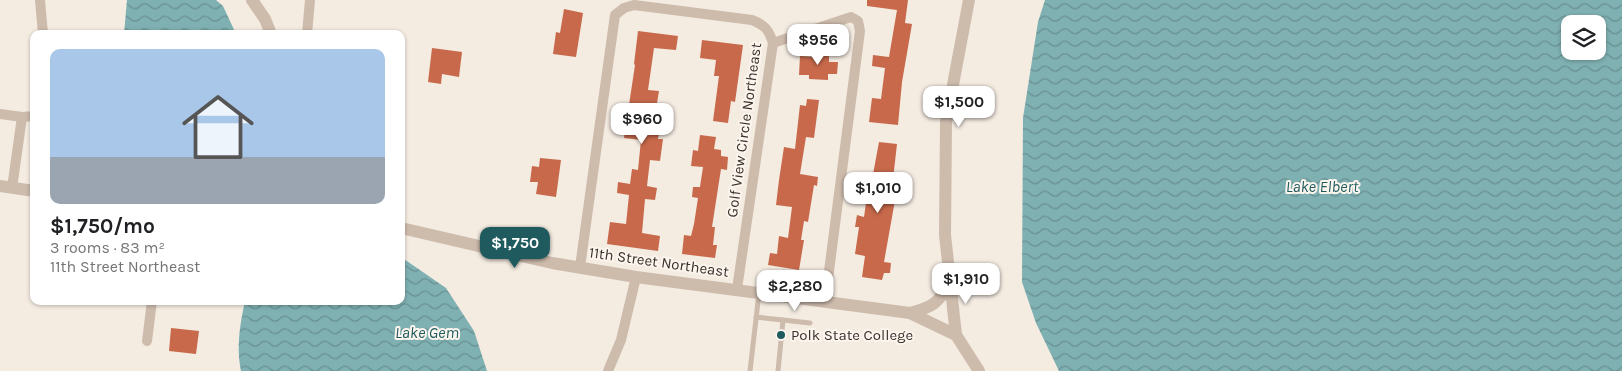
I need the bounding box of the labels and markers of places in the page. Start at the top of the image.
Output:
pin: $956 [788,23,848,66]
pin: $1,500 [918,86,1000,128]
pin: $960 [612,102,672,145]
pin: $1,010 [837,172,919,214]
pin: $1,750 [474,226,556,269]
pin: $1,910 [925,262,1007,305]
pin: $2,280 [754,270,836,312]
place label: Polk State College [791,326,913,344]
marker: Polk State College [775,329,787,341]

